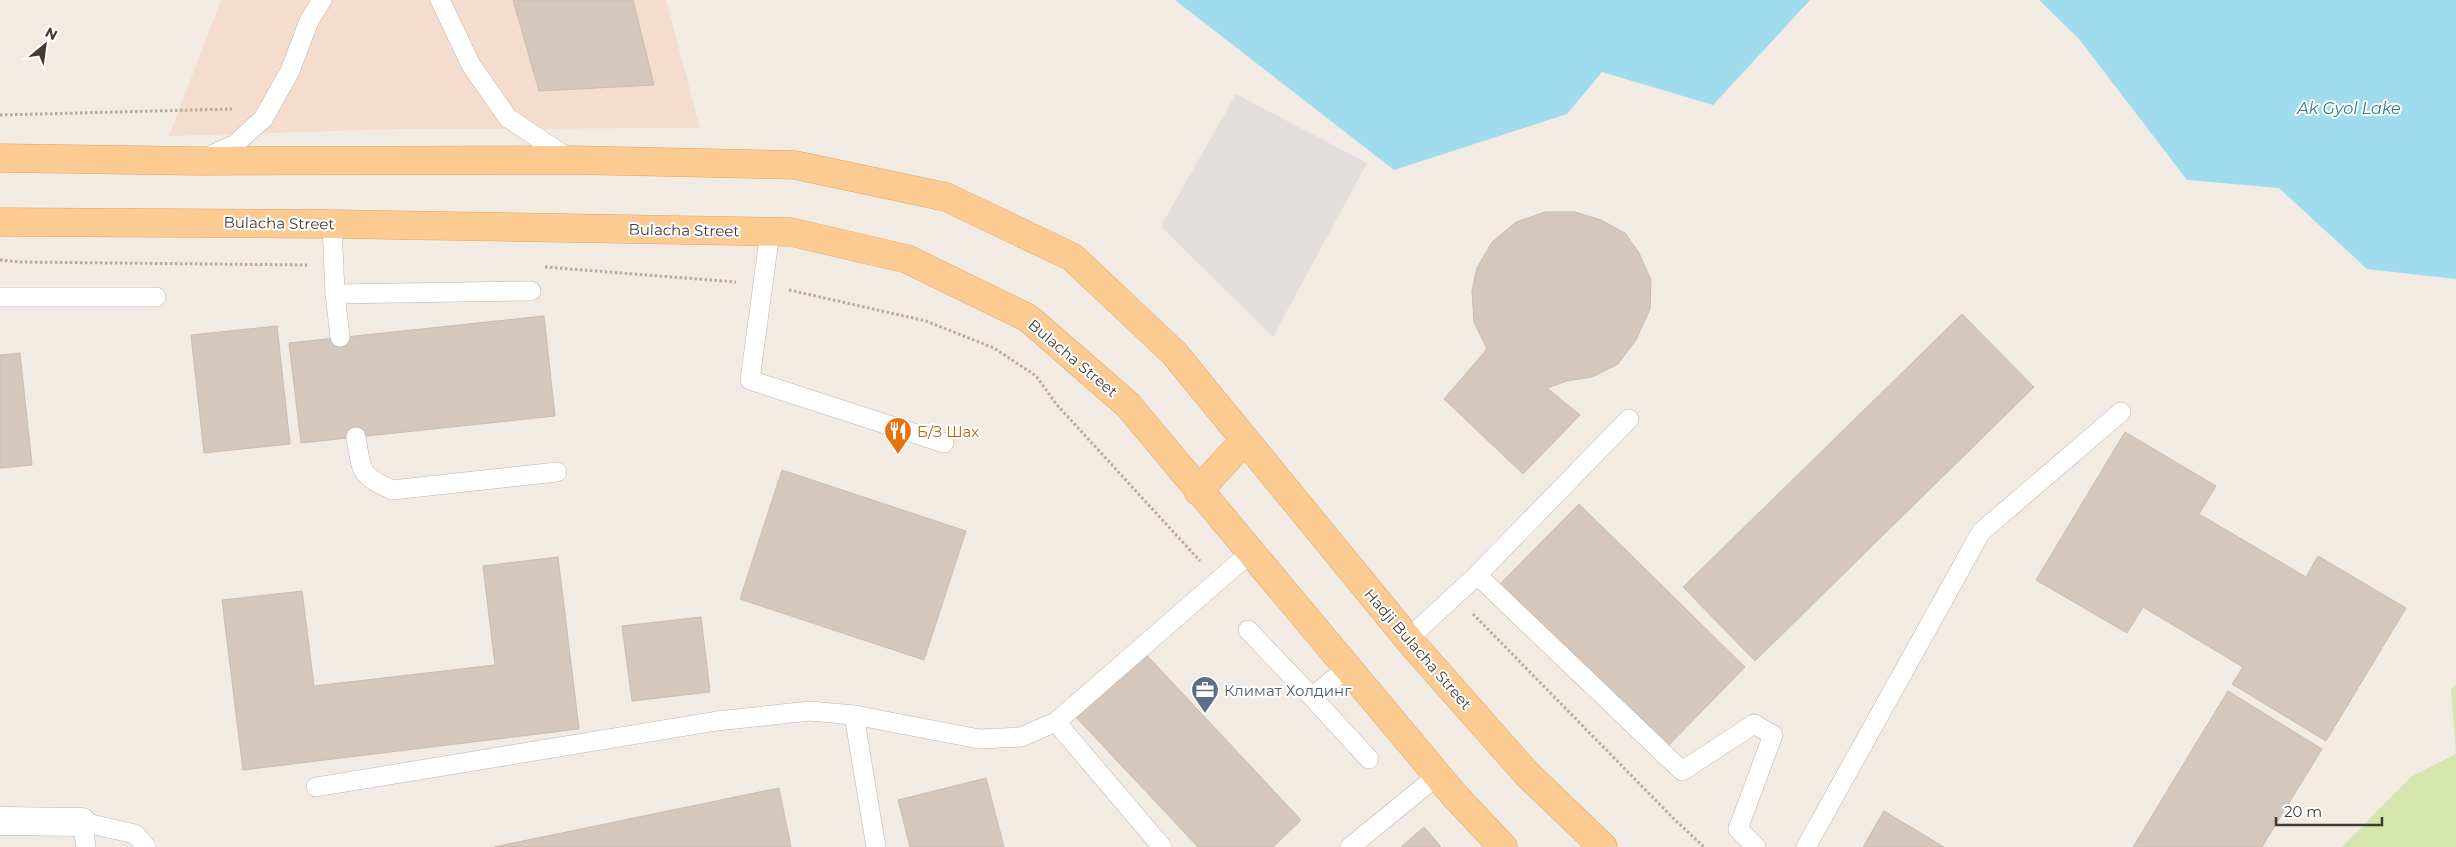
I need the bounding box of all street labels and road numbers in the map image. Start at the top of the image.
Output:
street label: Bulacha Street [223,213,335,233]
street label: Bulacha Street [628,220,740,240]
street label: Bulacha Street [1024,315,1122,401]
street label: Hadji Bulacha Street [1360,585,1476,713]

